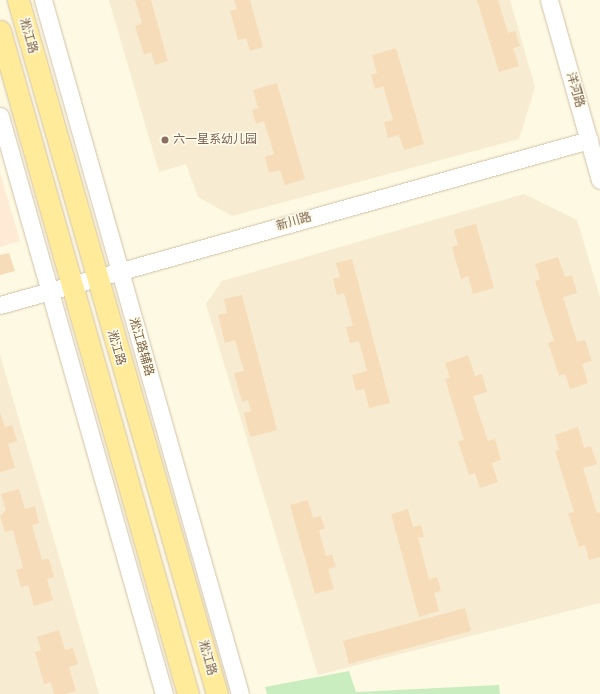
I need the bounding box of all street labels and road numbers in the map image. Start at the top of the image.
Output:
street label: 淞江路 [16,17,40,55]
street label: 洋河路 [563,71,587,109]
street label: 新川路 [275,210,313,234]
street label: 淞江路辅路 [126,316,156,378]
street label: 淞江路 [104,329,128,367]
street label: 淞江路 [195,639,219,677]

